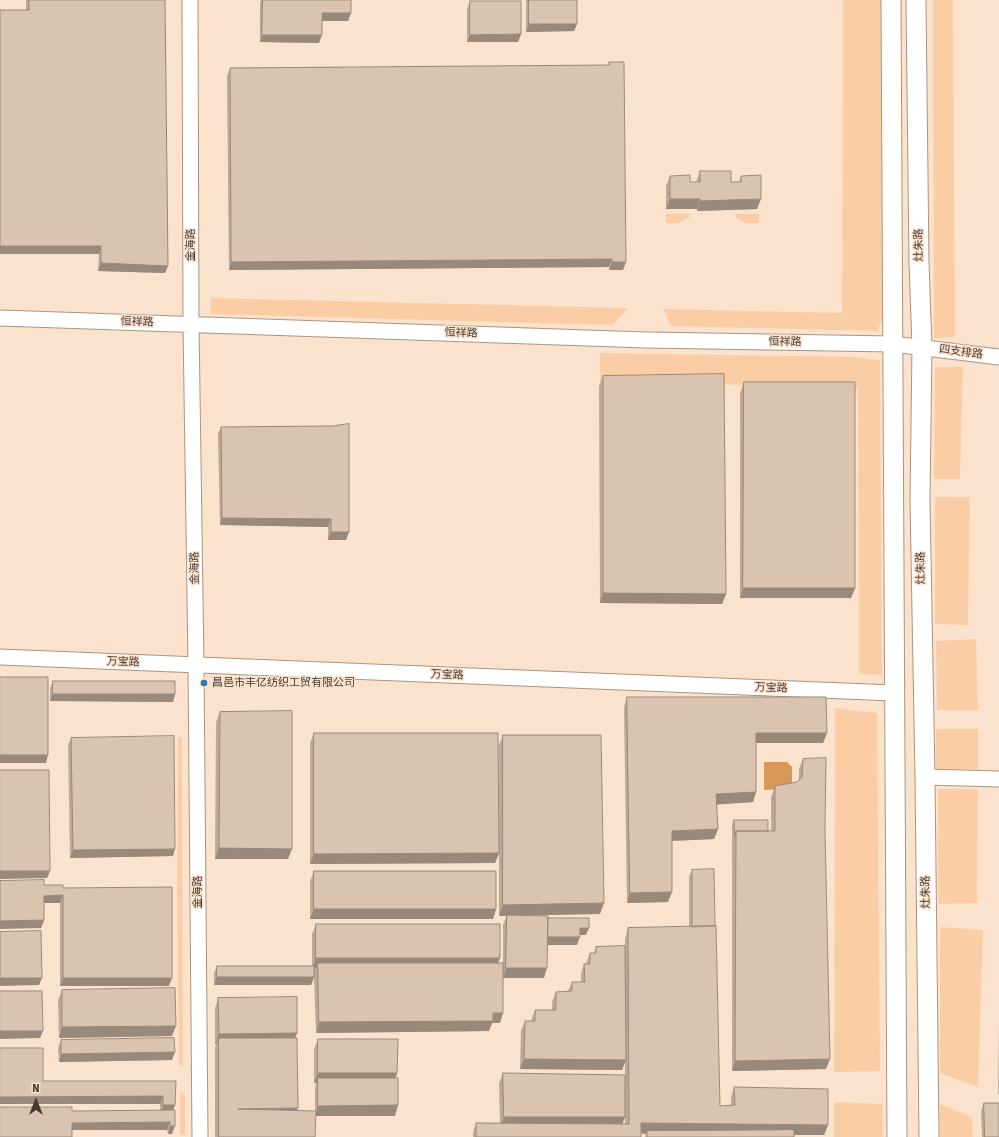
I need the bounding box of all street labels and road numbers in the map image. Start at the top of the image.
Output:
street label: 灶朱路 [912,228,926,262]
street label: 金海路 [184,229,198,261]
street label: 恒祥路 [120,315,154,329]
street label: 恒祥路 [444,326,478,340]
street label: 恒祥路 [768,335,802,349]
street label: 四支排路 [938,342,984,362]
street label: 金海路 [188,551,202,585]
street label: 灶朱路 [914,551,928,585]
street label: 万宝路 [106,655,140,669]
street label: 万宝路 [430,668,464,682]
street label: 万宝路 [754,681,788,695]
street label: 灶朱路 [919,875,933,909]
street label: 金海路 [191,876,205,908]

